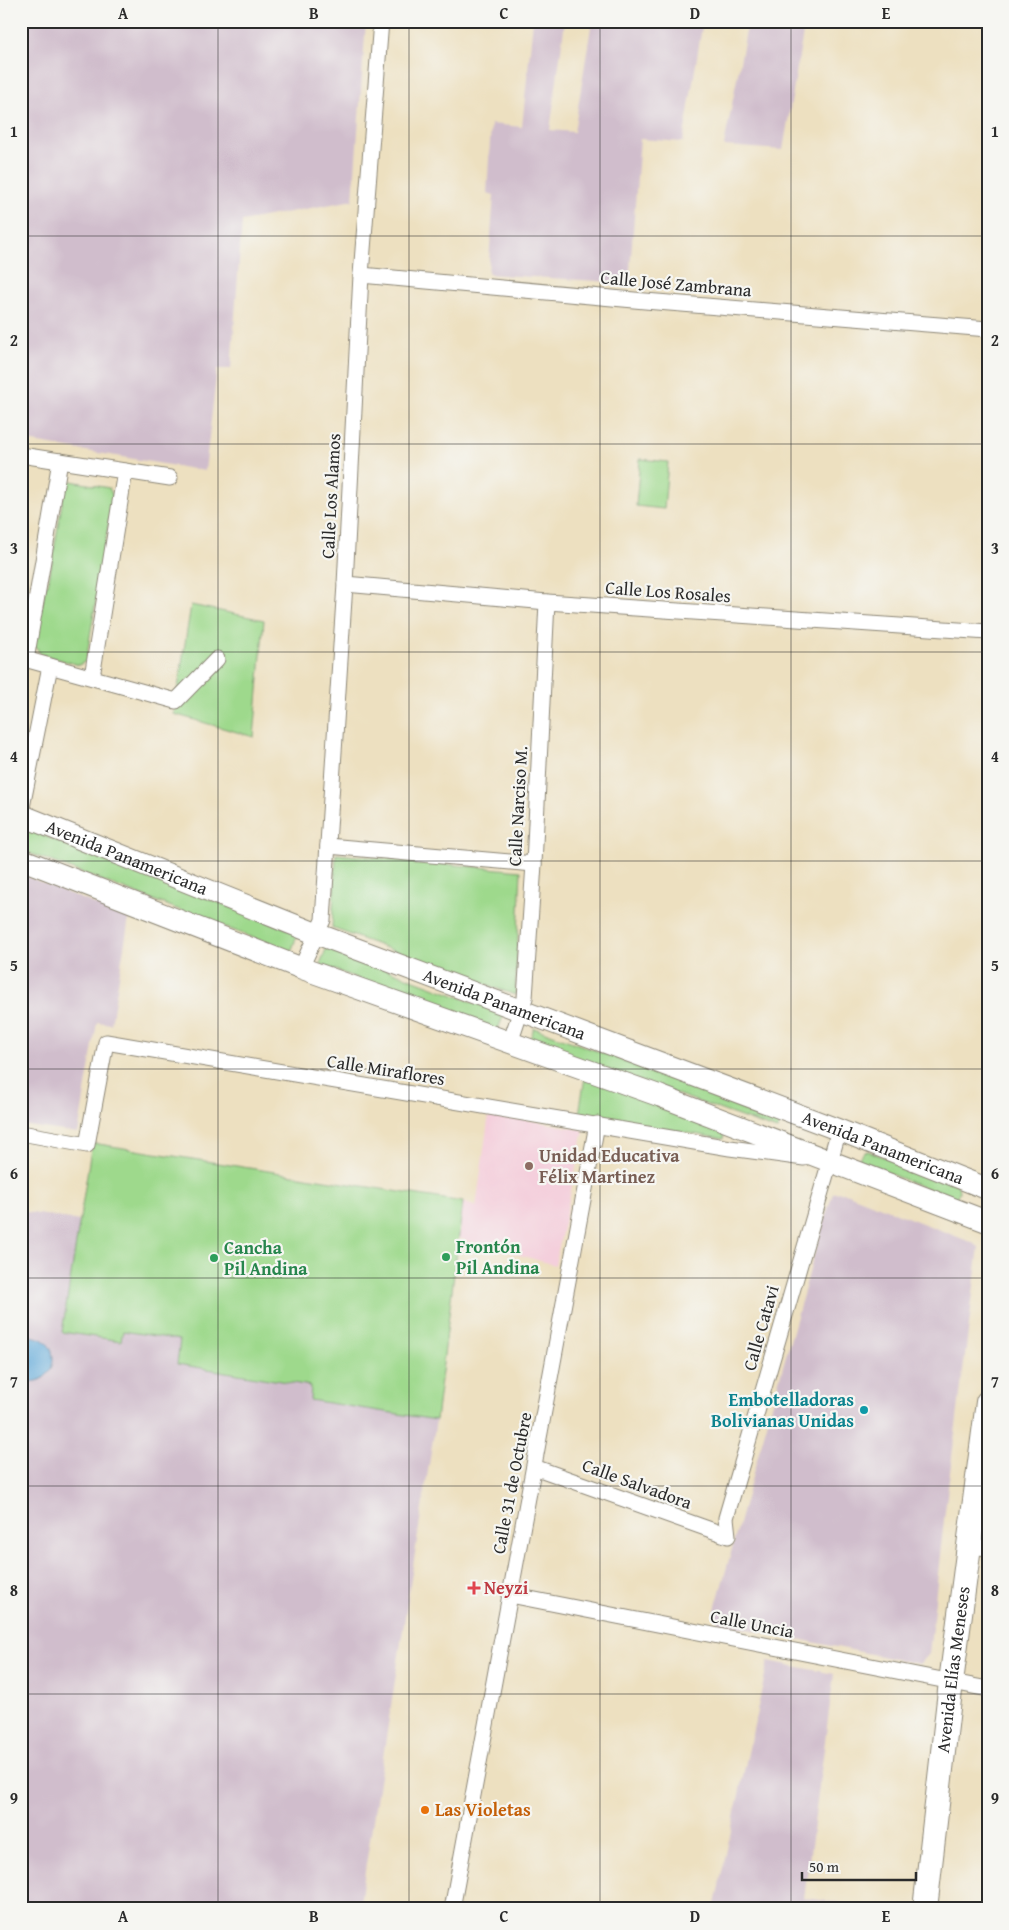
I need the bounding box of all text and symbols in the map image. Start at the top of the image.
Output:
text: A [118,1,129,25]
text: B [309,1,319,25]
text: C [499,1,509,25]
text: D [690,1,700,25]
text: E [882,1,891,25]
text: 1 [10,119,18,143]
text: 1 [991,119,999,143]
street label: Calle José Zambrana [599,263,753,304]
text: 2 [10,328,18,352]
text: 2 [991,328,999,352]
street label: Calle Los Alamos [314,433,347,559]
text: 3 [10,536,18,560]
text: 3 [991,536,999,560]
street label: Calle Los Rosales [604,574,732,609]
text: 4 [10,744,18,768]
text: 4 [991,744,999,768]
street label: Calle Narciso M. [501,745,534,867]
street label: Avenida Panamericana [42,812,212,902]
text: 5 [10,953,18,977]
text: 5 [991,953,999,977]
street label: Avenida Panamericana [419,961,590,1047]
street label: Calle Miraflores [325,1047,447,1092]
street label: Avenida Panamericana [798,1103,969,1191]
place label: Unidad Educativa Félix Martinez [539,1142,680,1190]
marker: Unidad Educativa Félix Martinez [523,1160,535,1172]
text: 6 [10,1161,18,1185]
text: 6 [991,1161,999,1185]
place label: Frontón Pil Andina [456,1233,540,1281]
place label: Cancha Pil Andina [224,1234,308,1282]
marker: Frontón Pil Andina [440,1251,452,1263]
marker: Cancha Pil Andina [208,1252,220,1264]
street label: Calle Catavi [735,1282,786,1374]
text: 7 [10,1369,18,1393]
text: 7 [991,1369,999,1393]
place label: Embotelladoras Bolivianas Unidas [711,1386,854,1434]
marker: Embotelladoras Bolivianas Unidas [858,1404,870,1416]
street label: Calle 31 de Octubre [485,1410,539,1556]
street label: Calle Salvadora [579,1451,696,1516]
place label: Neyzi [484,1574,529,1601]
text: 8 [10,1578,18,1602]
text: 8 [991,1578,999,1602]
marker: Neyzi [468,1582,480,1594]
street label: Avenida Elías Meneses [929,1585,977,1754]
street label: Calle Uncia [708,1602,797,1645]
text: 9 [10,1786,18,1810]
text: 9 [991,1786,999,1810]
place label: Las Violetas [435,1796,531,1823]
marker: Las Violetas [419,1804,431,1816]
scale bar [802,1850,915,1882]
text: 50 m [809,1856,840,1877]
text: A [118,1904,129,1928]
text: B [309,1904,319,1928]
text: C [499,1904,509,1928]
text: D [690,1904,700,1928]
text: E [882,1904,891,1928]

